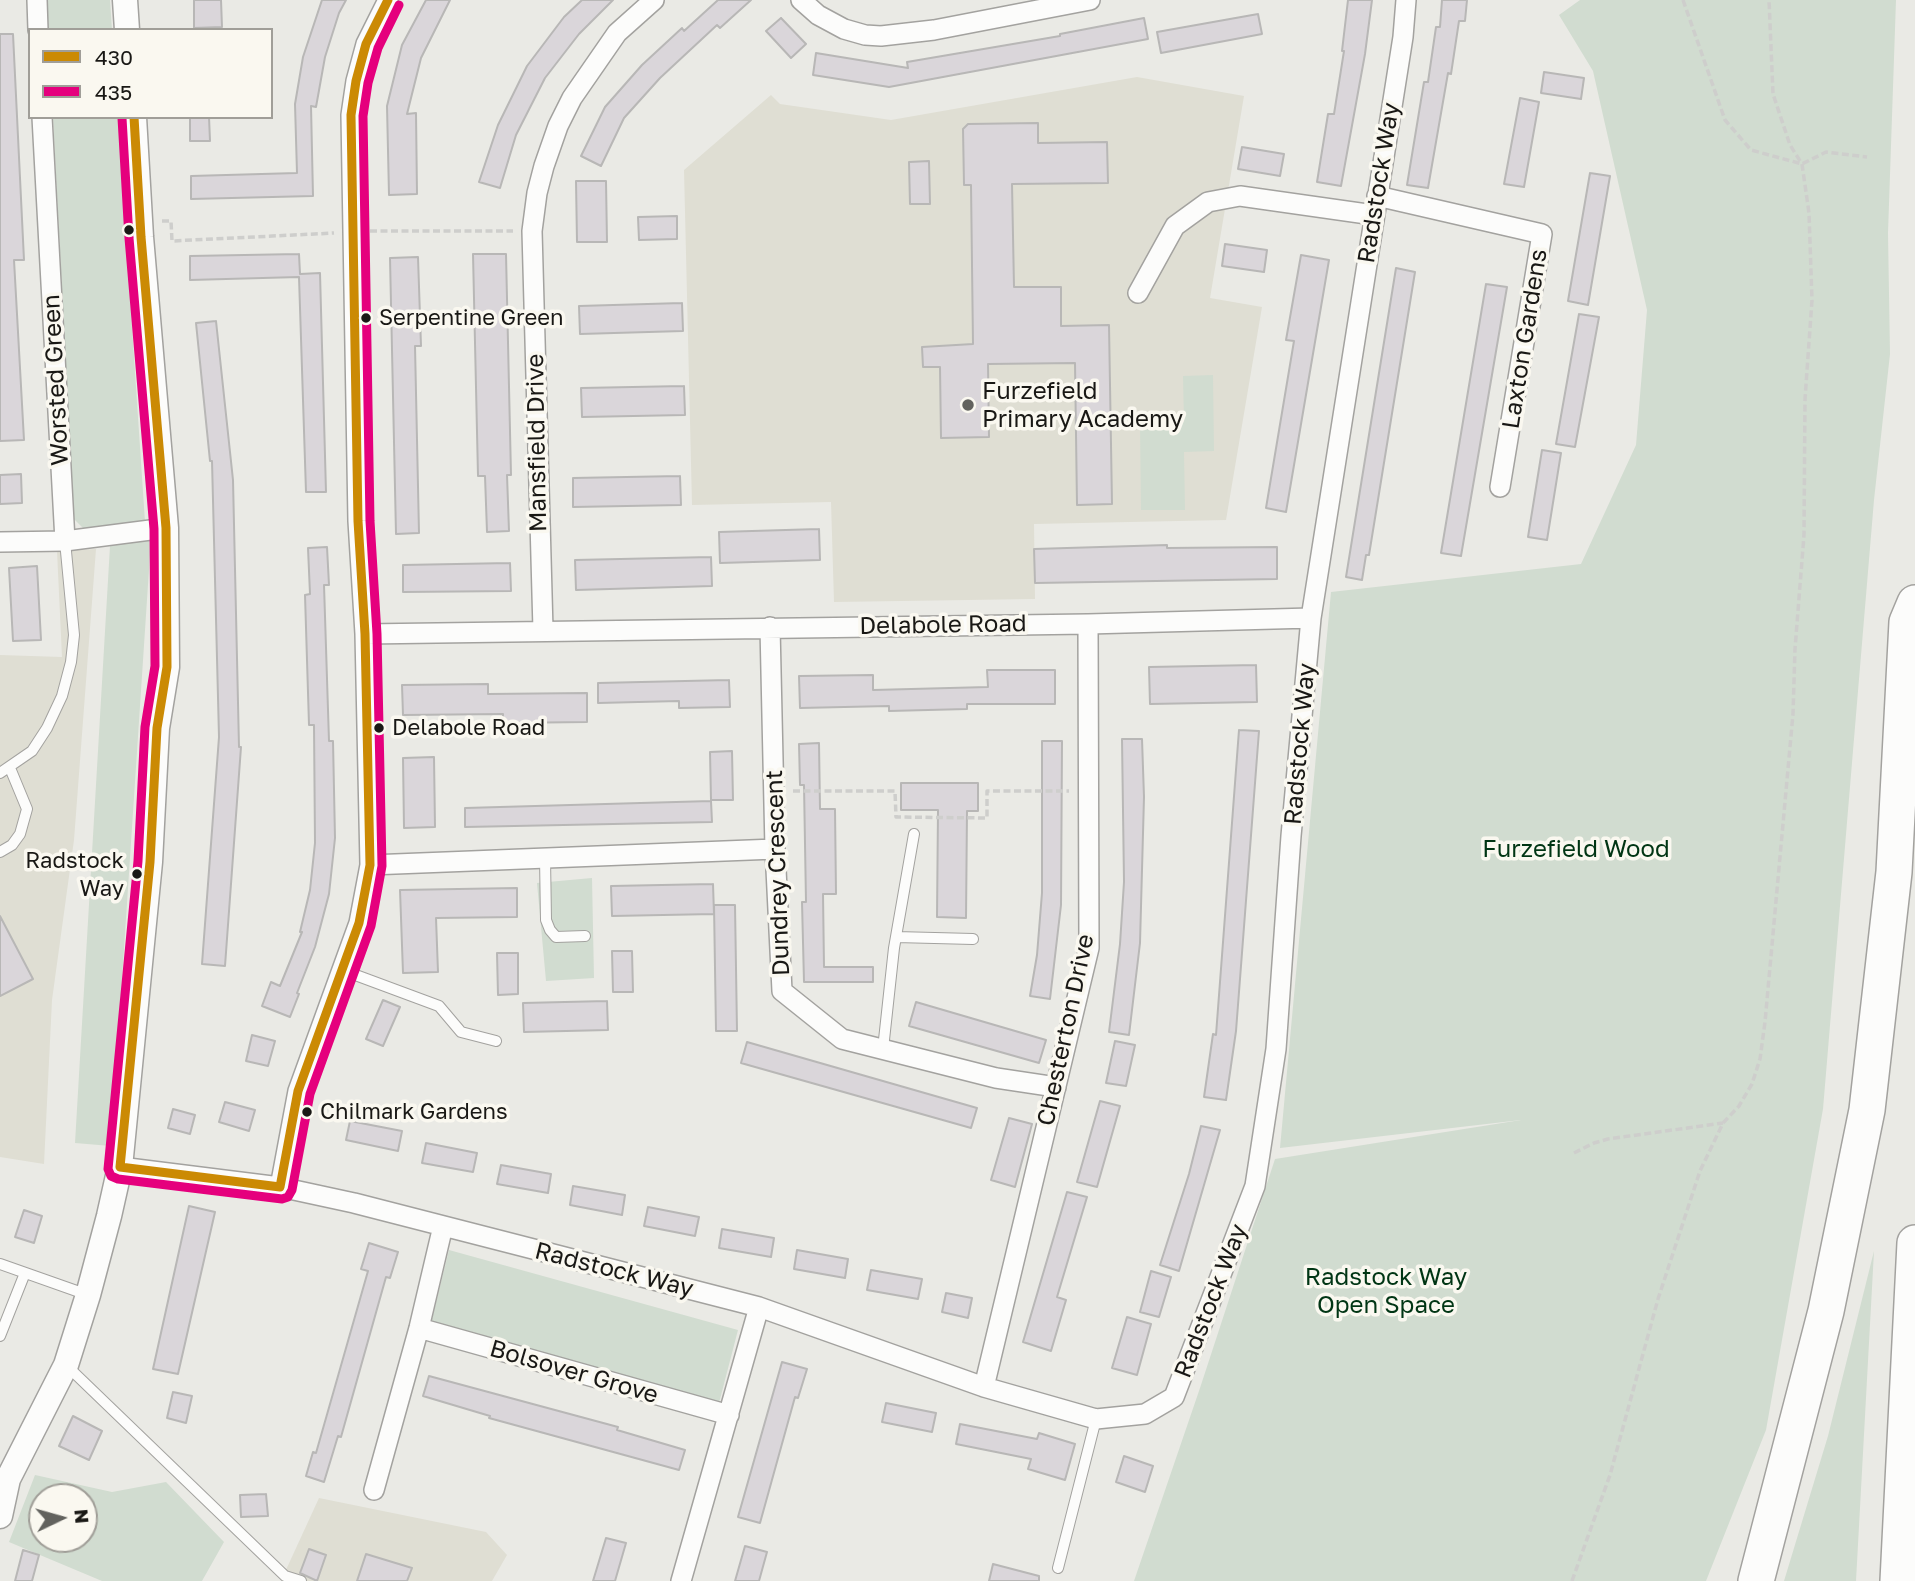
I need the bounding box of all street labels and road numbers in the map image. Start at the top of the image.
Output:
street label: Radstock Way [1352,101,1406,265]
street label: Laxton Gardens [1497,247,1553,431]
street label: Worsted Green [37,294,75,466]
street label: Mansfield Drive [521,354,553,532]
street label: Delabole Road [859,609,1027,641]
street label: Radstock Way [1279,662,1321,826]
street label: Dundrey Crescent [760,770,796,976]
street label: Chesterton Drive [1032,931,1100,1129]
street label: Radstock Way [1168,1220,1254,1382]
street label: Radstock Way [532,1236,696,1304]
street label: Bolsover Grove [486,1334,662,1410]

